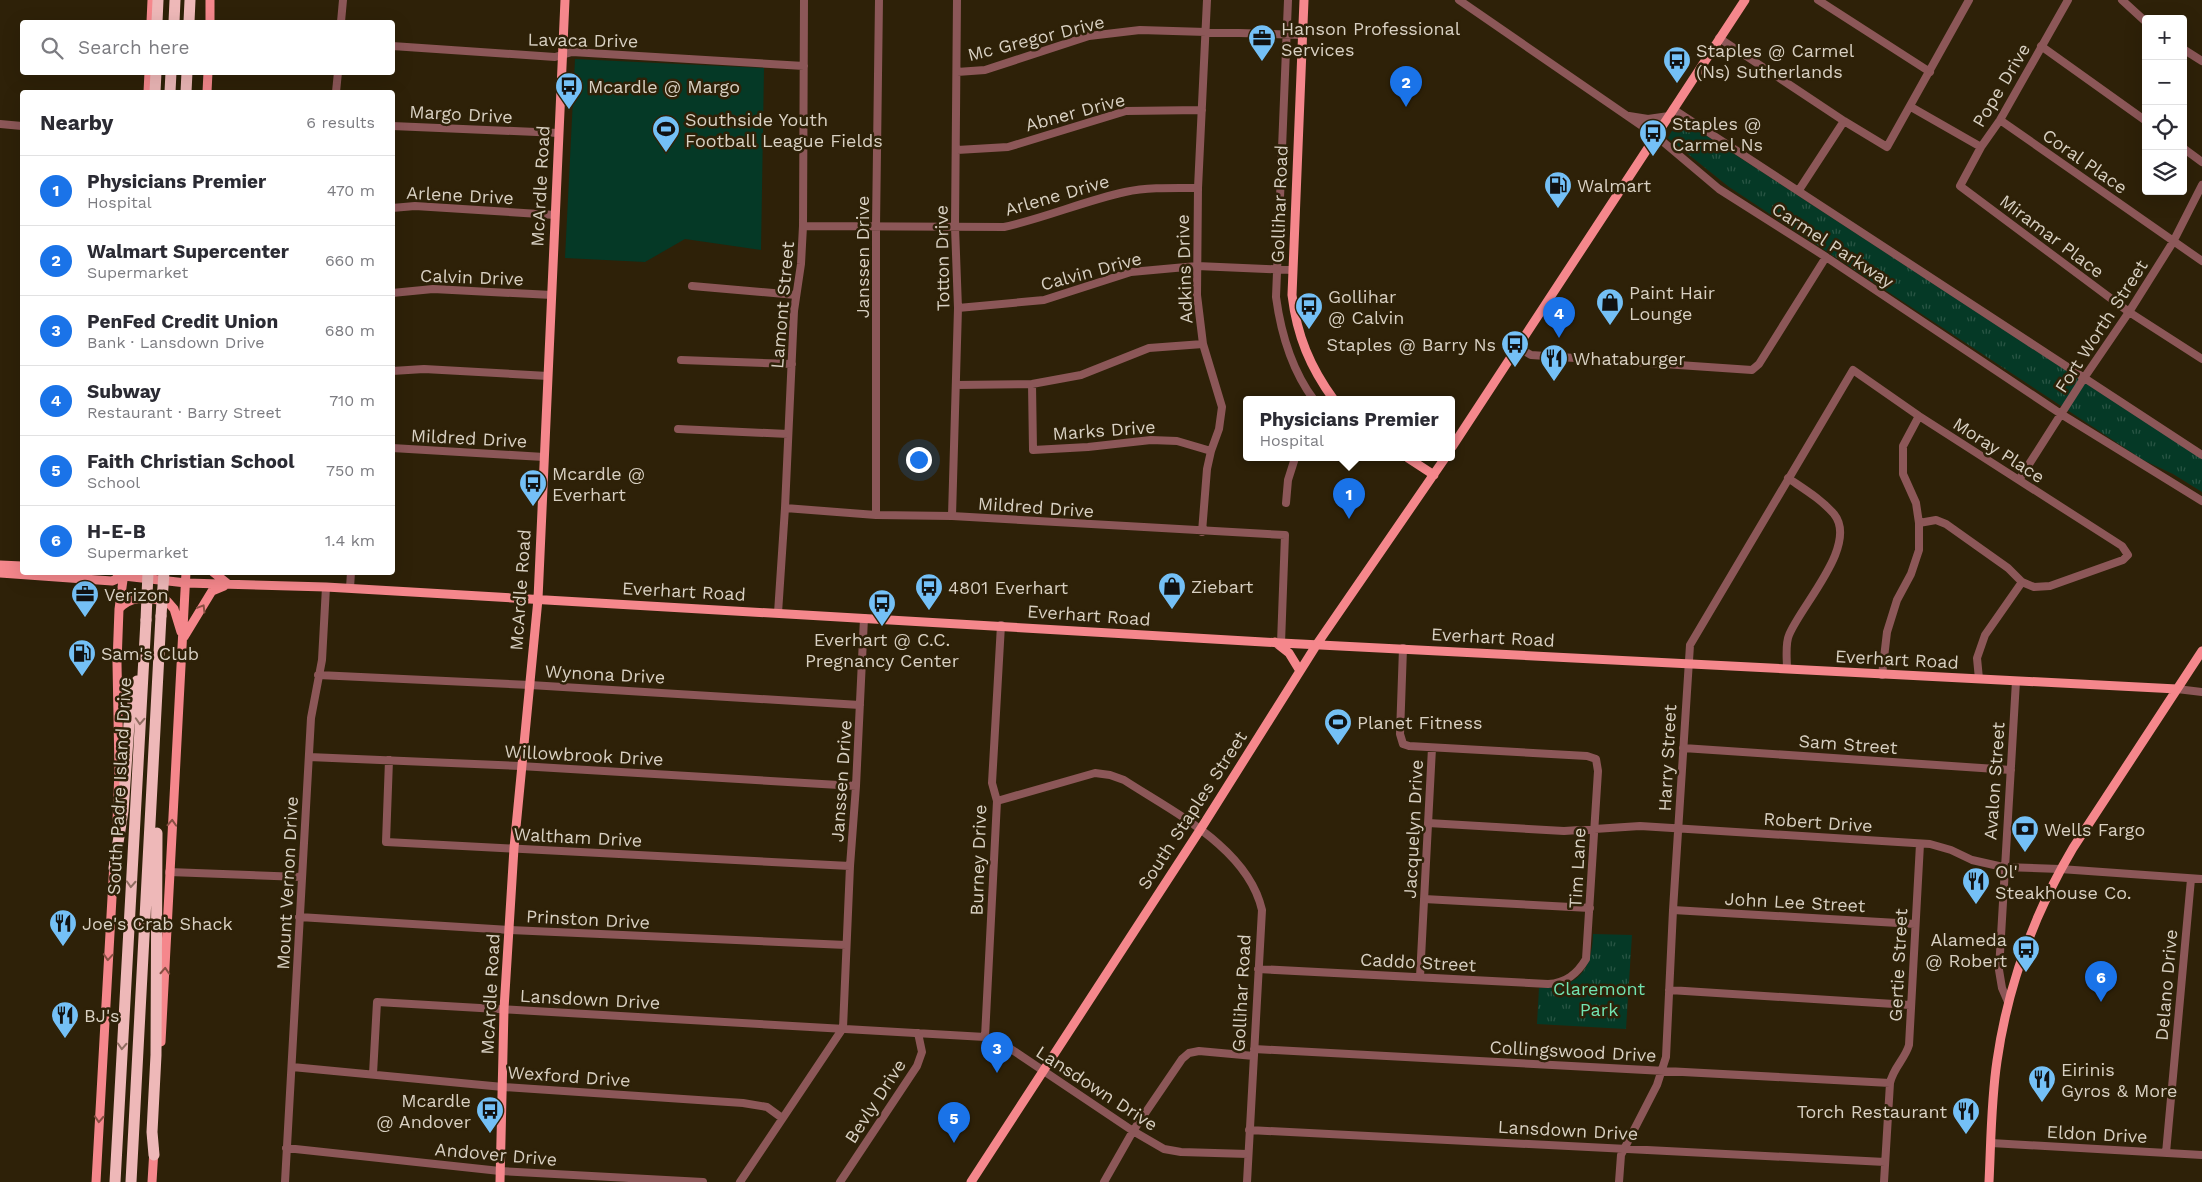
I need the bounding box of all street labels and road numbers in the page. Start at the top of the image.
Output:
street label: Mc Gregor Drive [965,11,1107,65]
street label: Lavaca Drive [527,29,639,51]
street label: Pope Drive [1968,39,2034,131]
street label: Abner Drive [1023,89,1127,135]
street label: Margo Drive [409,101,513,127]
street label: Coral Place [2039,124,2131,198]
street label: McArdle Road [526,125,554,247]
street label: Gollihar Road [1266,145,1292,263]
street label: Arlene Drive [1002,170,1112,220]
street label: Arlene Drive [406,182,514,208]
street label: Miramar Place [1996,190,2108,282]
street label: Janssen Drive [852,196,873,318]
street label: Carmel Parkway [1768,198,1898,293]
street label: Totton Drive [931,205,953,311]
street label: Adkins Drive [1172,214,1196,324]
street label: Lamont Street [766,240,798,370]
street label: Calvin Drive [1038,247,1144,295]
street label: Fort Worth Street [2050,255,2152,396]
street label: Calvin Drive [420,265,524,289]
street label: Moray Place [1949,413,2049,487]
street label: Marks Drive [1052,416,1156,444]
street label: Mildred Drive [410,424,528,452]
street label: Mildred Drive [977,492,1095,522]
street label: McArdle Road [505,529,535,651]
street label: Everhart Road [622,577,746,605]
street label: Everhart Road [1027,600,1151,630]
street label: Everhart Road [1431,623,1555,651]
street label: Everhart Road [1835,645,1959,673]
street label: Wynona Drive [544,660,666,688]
street label: South Padre Island Drive [103,677,135,895]
street label: Harry Street [1654,704,1680,812]
street label: Janssen Drive [826,719,856,843]
street label: Avalon Street [1979,721,2009,841]
street label: South Staples Street [1133,727,1251,893]
street label: Sam Street [1798,730,1899,758]
street label: Willowbrook Drive [504,740,664,770]
street label: Jacquelyn Drive [1399,759,1427,899]
street label: Mount Vernon Drive [272,796,302,970]
street label: Burney Drive [966,804,990,916]
street label: Robert Drive [1763,808,1873,836]
street label: Waltham Drive [513,823,643,851]
street label: Tim Lane [1564,827,1590,909]
street label: John Lee Street [1724,888,1866,916]
street label: Prinston Drive [525,905,651,933]
street label: Gertie Street [1885,907,1911,1022]
street label: Delano Drive [2151,928,2181,1042]
street label: McArdle Road [476,933,504,1055]
street label: Gollihar Road [1227,934,1255,1052]
street label: Caddo Street [1359,948,1477,976]
street label: Lansdown Drive [519,985,661,1013]
street label: Collingswood Drive [1489,1036,1657,1066]
street label: Lansdown Drive [1032,1041,1162,1135]
street label: Bevly Drive [840,1055,910,1147]
street label: Wexford Drive [507,1061,631,1091]
street label: Lansdown Drive [1497,1116,1639,1144]
street label: Eldon Drive [2046,1121,2148,1147]
street label: Andover Drive [434,1138,558,1170]

